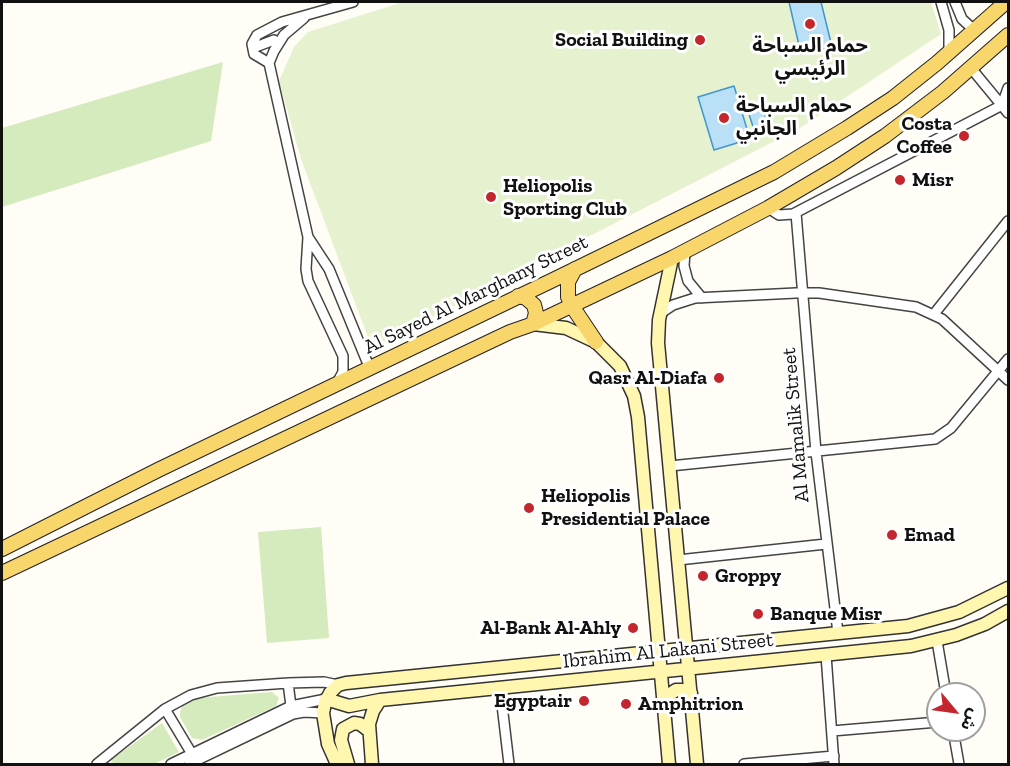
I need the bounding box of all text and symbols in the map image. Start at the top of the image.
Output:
marker: حمام السباحة الرئيسي [803,17,817,31]
place label: Social Building [555,28,688,52]
marker: Social Building [693,33,707,47]
place label: حمام السباحة الرئيسي [752,34,868,81]
place label: حمام السباحة الجانبي [736,94,852,141]
marker: حمام السباحة الجانبي [717,111,731,125]
place label: Costa Coffee [897,112,952,159]
marker: Costa Coffee [957,129,971,143]
place label: Misr [912,168,954,192]
marker: Misr [893,173,907,187]
place label: Heliopolis Sporting Club [503,174,627,221]
marker: Heliopolis Sporting Club [484,190,498,204]
street label: Al Sayed Al Marghany Street [360,230,592,360]
street label: Al Mamalik Street [777,347,815,503]
place label: Qasr Al-Diafa [589,366,707,390]
marker: Qasr Al-Diafa [712,371,726,385]
place label: Heliopolis Presidential Palace [541,484,710,531]
marker: Heliopolis Presidential Palace [522,501,536,515]
place label: Emad [904,523,955,547]
marker: Emad [885,528,899,542]
place label: Groppy [715,564,781,588]
marker: Groppy [696,569,710,583]
place label: Banque Misr [770,602,882,626]
marker: Banque Misr [751,607,765,621]
place label: Al-Bank Al-Ahly [480,616,621,640]
marker: Al-Bank Al-Ahly [626,621,640,635]
street label: Ibrahim Al Lakani Street [562,628,774,674]
north arrow [926,682,986,742]
place label: Egyptair [494,689,572,713]
place label: Amphitrion [638,692,743,716]
marker: Egyptair [577,694,591,708]
marker: Amphitrion [619,697,633,711]
text: ش [957,706,984,734]

